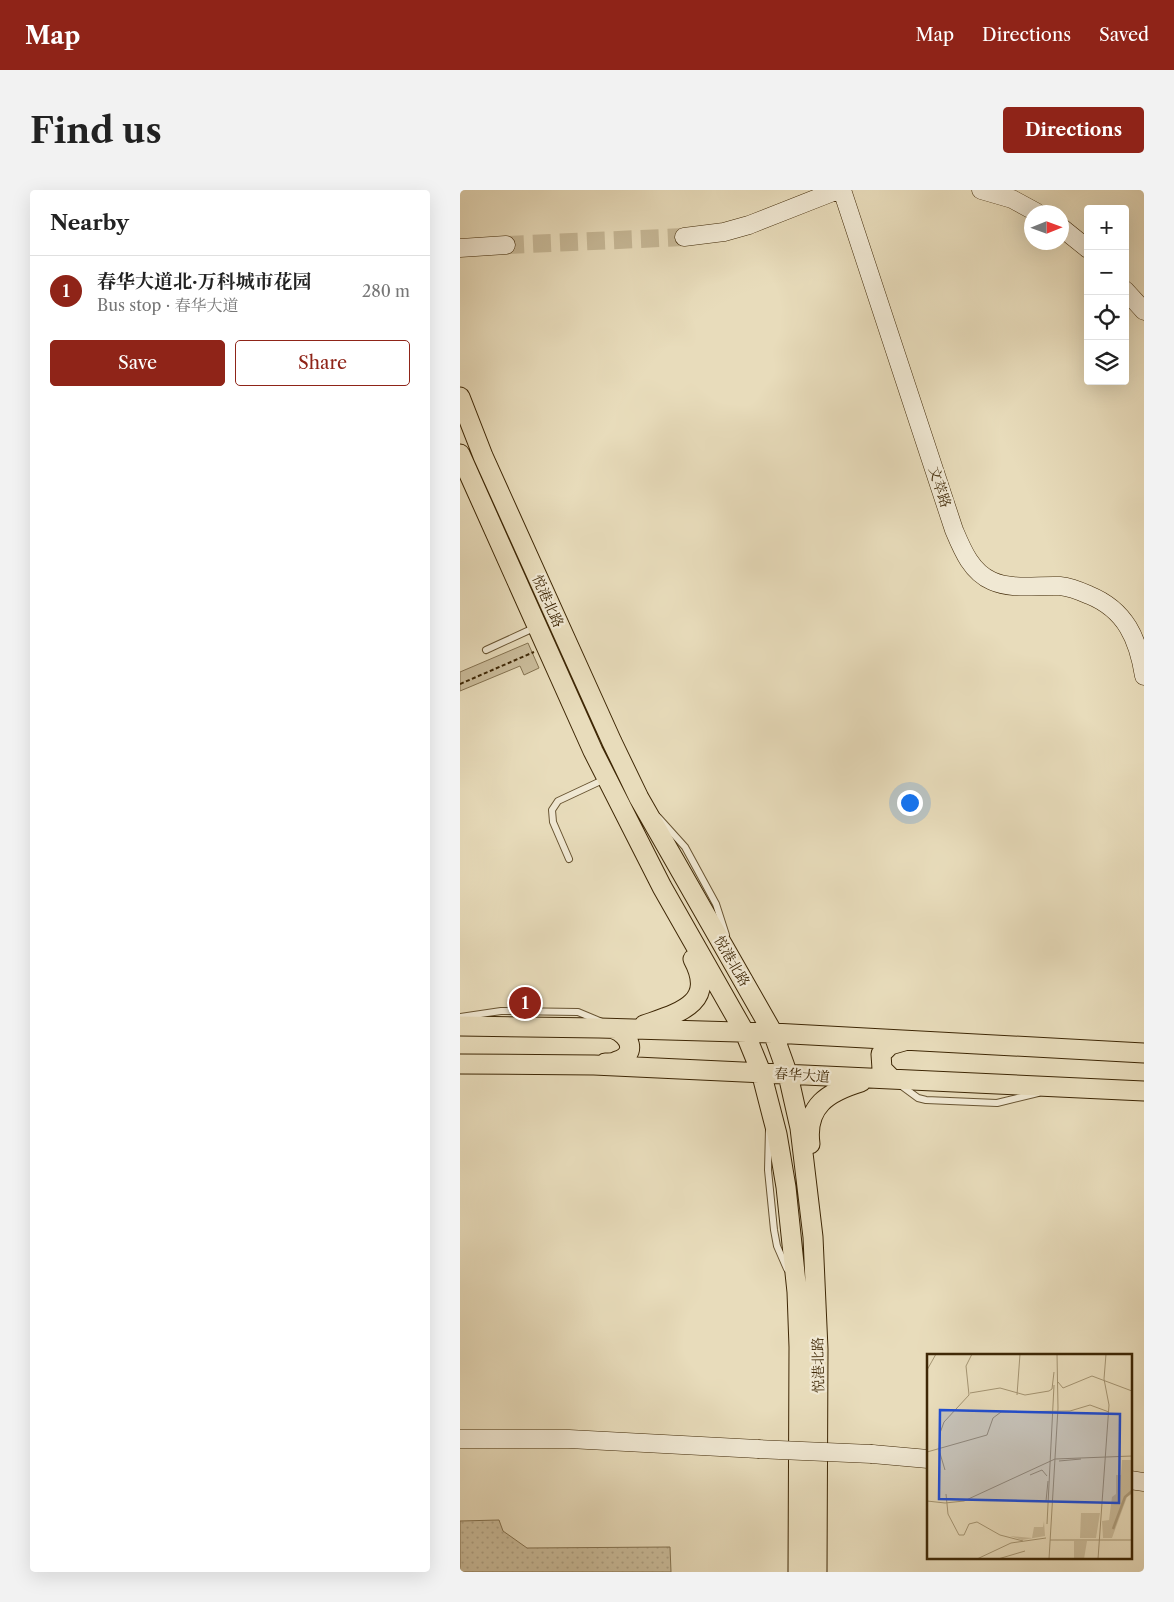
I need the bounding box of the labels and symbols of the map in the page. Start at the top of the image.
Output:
north arrow [1024,205,1069,250]
street label: 文萃路 [925,464,955,510]
street label: 悦港北路 [528,572,568,630]
your location [897,790,923,816]
street label: 悦港北路 [710,932,754,990]
pin: 1 [509,984,541,1022]
street label: 春华大道 [773,1064,831,1086]
street label: 悦港北路 [809,1337,827,1393]
inset map [927,1354,1132,1560]

